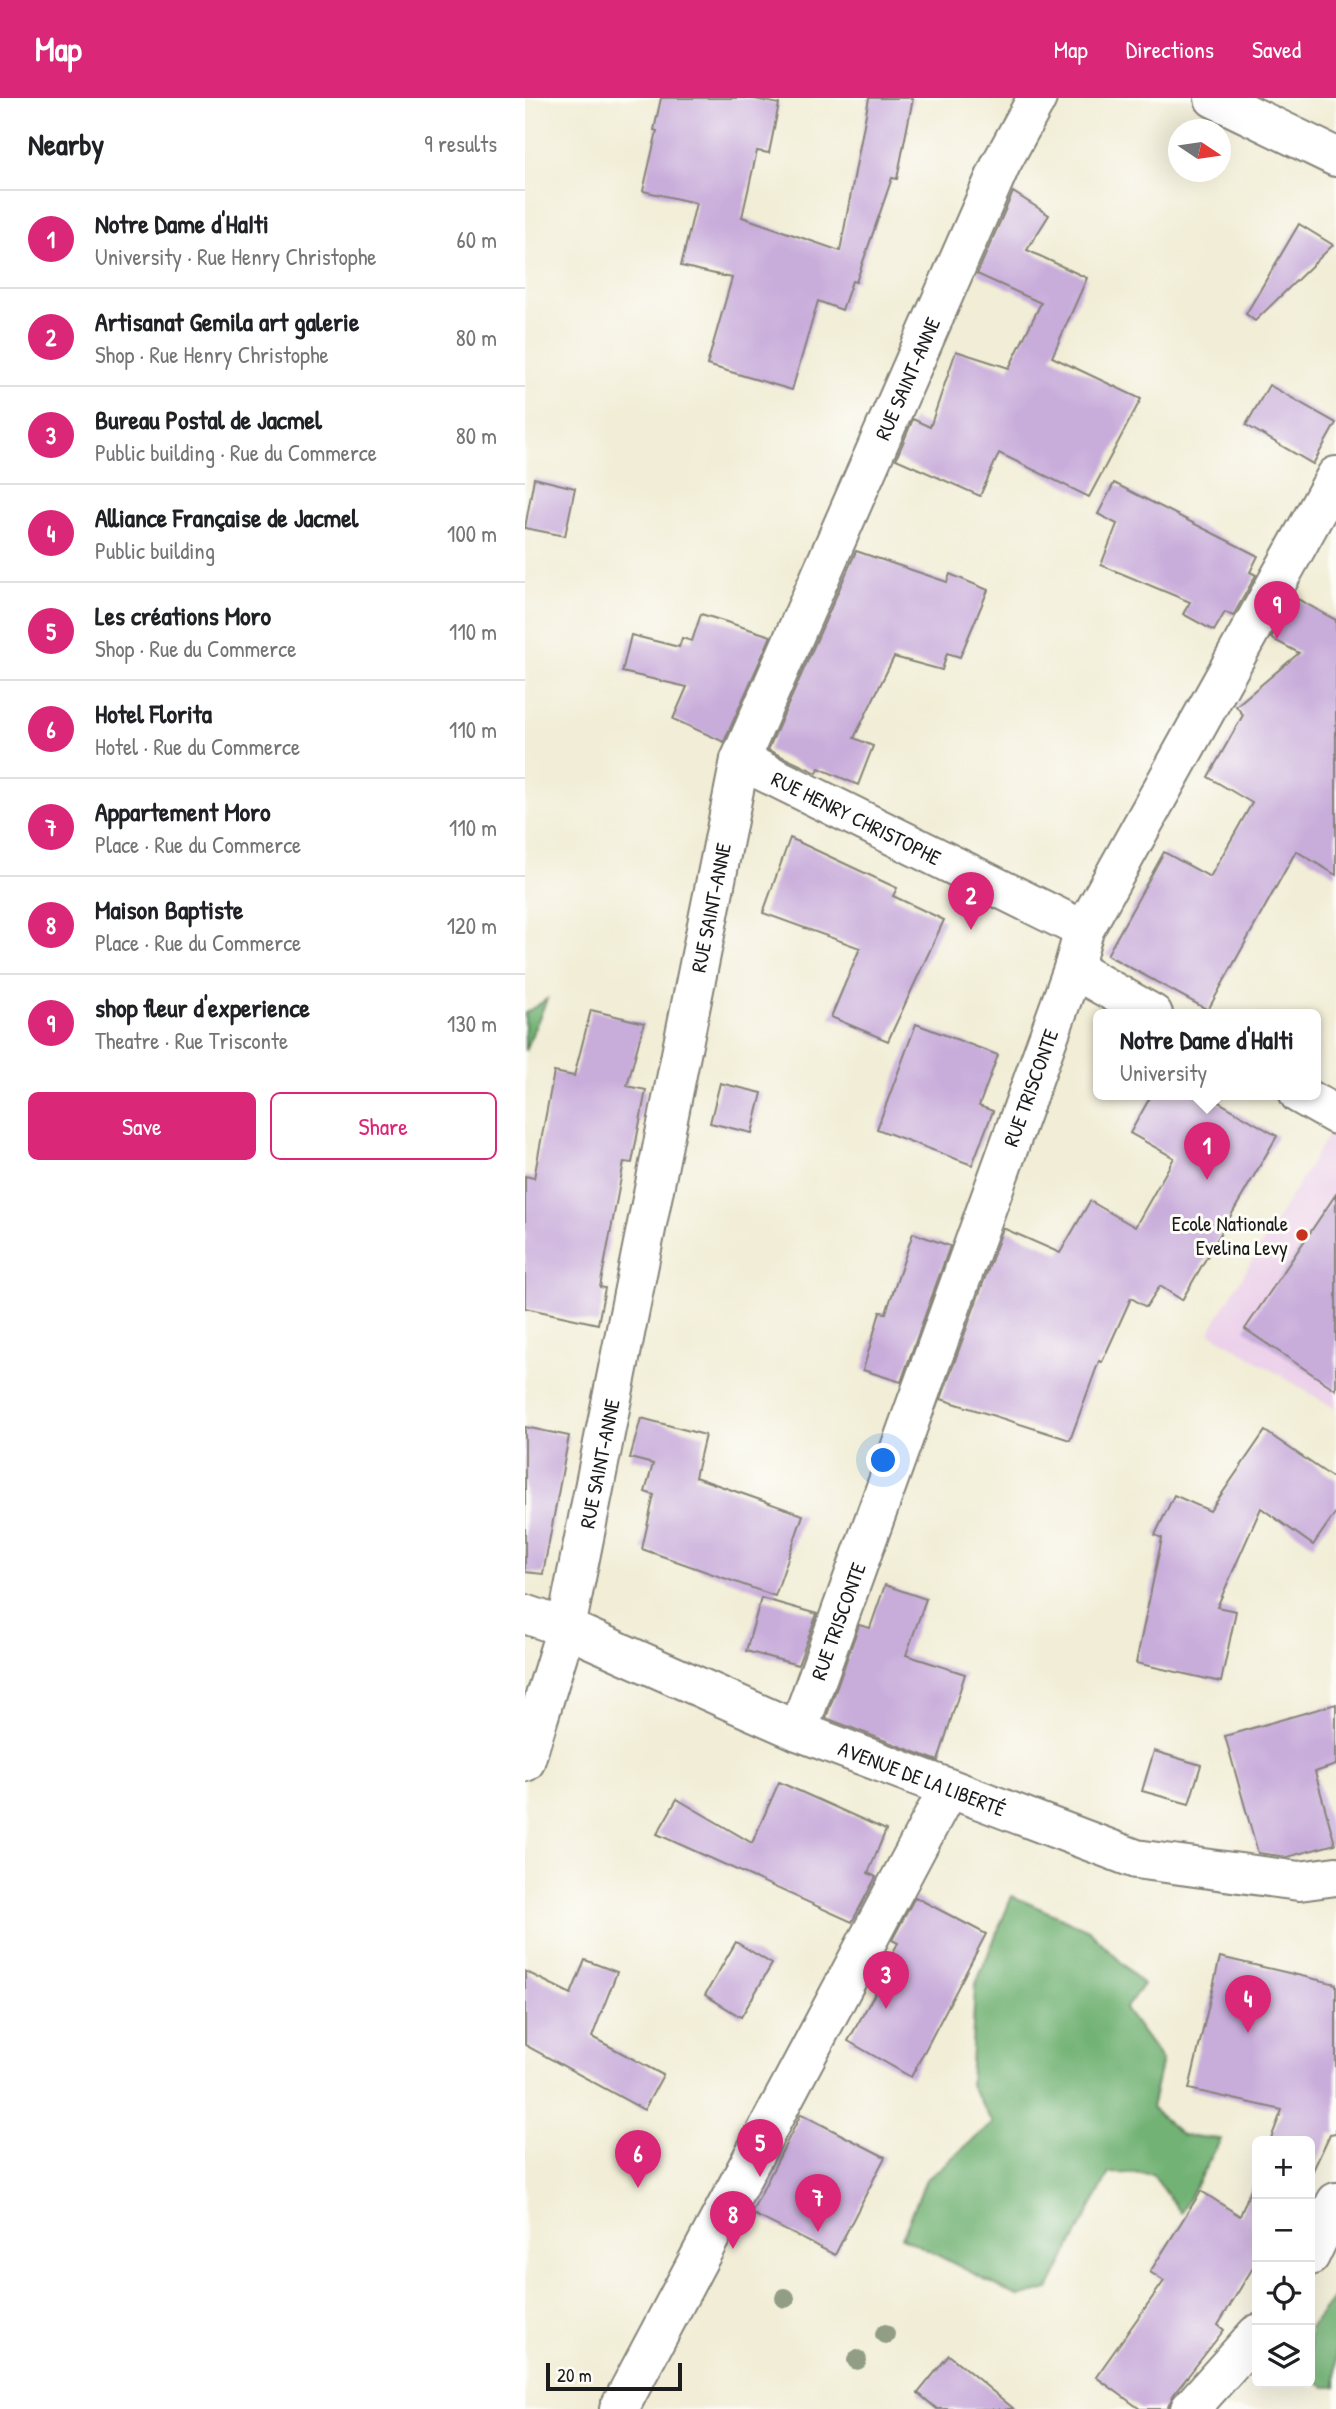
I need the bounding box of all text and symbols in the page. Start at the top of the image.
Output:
text: Map [35,27,82,71]
text: Map [1054,33,1088,65]
text: Directions [1126,33,1214,65]
text: Saved [1252,33,1301,65]
north arrow [1168,119,1231,182]
text: Nearby [28,124,104,164]
text: 9 results [424,128,497,159]
text: Notre Dame d'HaIti [95,206,269,241]
text: 1 [47,224,55,255]
text: 60 m [457,224,497,255]
text: University · Rue Henry Christophe [95,241,376,272]
text: Artisanat Gemila art galerie [95,304,359,339]
street label: RUE SAINT-ANNE [867,312,947,444]
text: 2 [46,322,56,353]
text: 80 m [456,322,497,353]
text: Shop · Rue Henry Christophe [95,339,329,370]
text: Bureau Postal de Jacmel [95,402,322,437]
text: 3 [46,420,56,451]
text: 80 m [456,420,497,451]
text: Public building · Rue du Commerce [95,437,377,468]
text: Alliance Française de Jacmel [95,500,359,535]
text: 4 [47,518,55,549]
text: 100 m [447,518,497,549]
text: Public building [95,535,215,566]
pin: 9 [1254,581,1300,639]
text: Les créations Moro [95,598,271,633]
text: 5 [46,616,56,647]
text: 110 m [449,616,497,647]
text: Shop · Rue du Commerce [95,633,296,664]
text: Hotel Florita [95,696,212,731]
text: 6 [46,714,56,745]
text: 110 m [449,714,497,745]
text: Hotel · Rue du Commerce [95,731,300,762]
street label: RUE HENRY CHRISTOPHE [767,764,946,872]
text: Appartement Moro [95,794,271,829]
text: 7 [45,812,57,843]
text: 110 m [449,812,497,843]
text: Place · Rue du Commerce [95,829,301,860]
street label: RUE SAINT-ANNE [683,840,738,975]
pin: 2 [948,872,994,930]
text: Maison Baptiste [95,892,243,927]
text: 8 [46,910,56,941]
text: 120 m [447,910,497,941]
text: Place · Rue du Commerce [95,927,301,958]
text: shop fleur d'experience [95,990,310,1025]
text: 9 [47,1008,55,1039]
text: 130 m [447,1008,497,1039]
popup [1093,1009,1321,1100]
text: Notre Dame d'HaIti [1120,1022,1294,1057]
text: Theatre · Rue Trisconte [95,1025,288,1056]
street label: RUE TRISCONTE [996,1025,1065,1150]
text: University [1120,1057,1207,1088]
button: Save [28,1092,256,1160]
button: Share [270,1092,497,1160]
pin: 1 [1184,1122,1230,1180]
place label: Ecole Nationale Evelina Levy [1172,1209,1288,1262]
marker: Ecole Nationale Evelina Levy [1294,1227,1310,1243]
street label: RUE SAINT-ANNE [572,1396,626,1531]
your location [866,1443,900,1477]
street label: RUE TRISCONTE [803,1558,872,1684]
street label: AVENUE DE LA LIBERTÉ [834,1733,1010,1823]
pin: 3 [863,1951,909,2009]
pin: 4 [1225,1975,1271,2033]
pin: 5 [737,2119,783,2177]
pin: 6 [615,2130,661,2188]
map controls [1252,2136,1315,2388]
button: + [1252,2136,1315,2199]
pin: 7 [795,2174,841,2232]
pin: 8 [710,2191,756,2249]
button: − [1252,2199,1315,2262]
button: locate [1252,2262,1315,2325]
button: layers [1252,2325,1315,2388]
scale bar [546,2360,683,2392]
text: 20 m [557,2362,592,2388]

